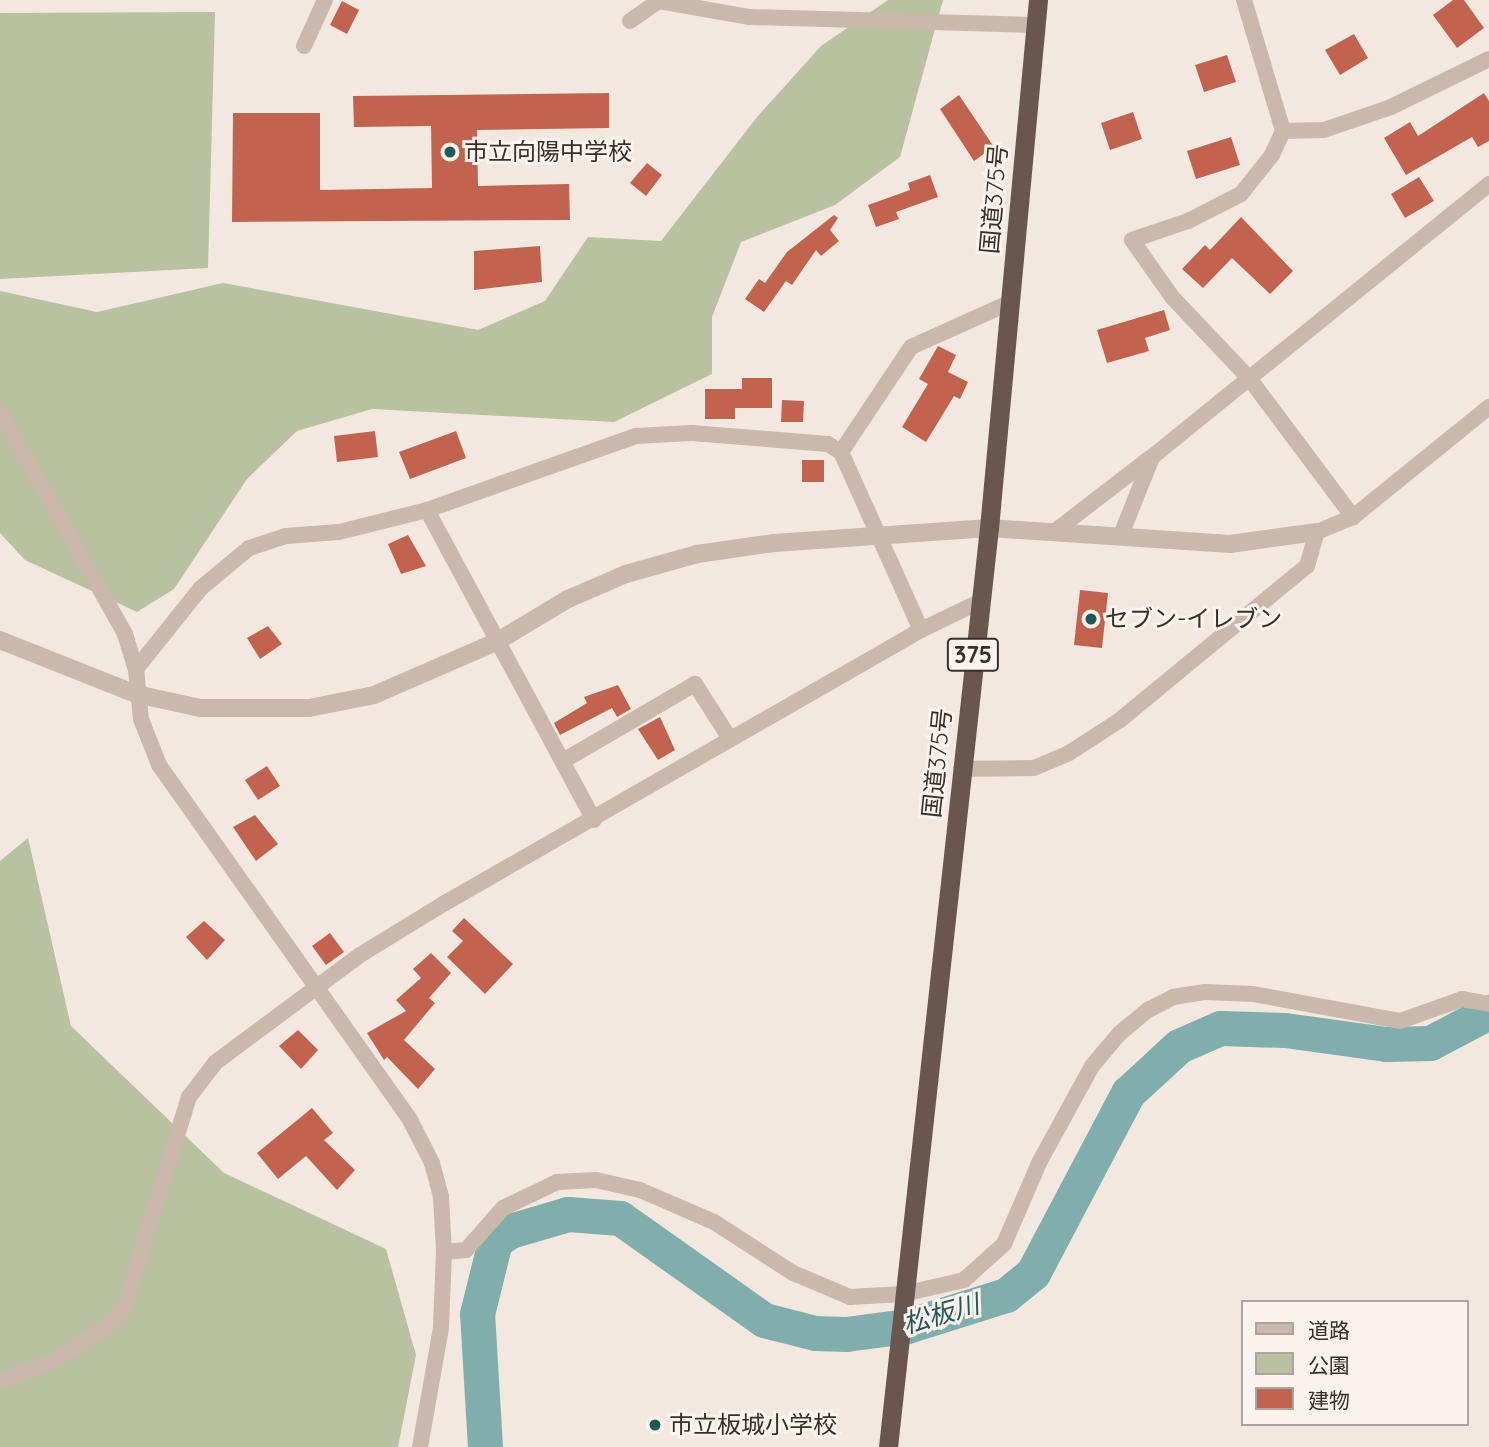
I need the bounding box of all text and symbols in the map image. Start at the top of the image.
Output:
place label: 市立向陽中学校 [464,138,632,166]
street label: 国道375号 [975,143,1013,255]
marker: 市立向陽中学校 [442,144,458,160]
place label: セブン-イレブン [1105,605,1282,633]
marker: セブン-イレブン [1083,611,1099,627]
road number: 375 [947,636,999,674]
street label: 国道375号 [917,707,957,819]
water label: 松板川 [899,1288,983,1340]
legend [1240,1300,1468,1426]
text: 道路 [1308,1317,1350,1343]
text: 公園 [1308,1352,1350,1378]
text: 建物 [1308,1387,1350,1413]
place label: 市立板城小学校 [669,1411,837,1439]
marker: 市立板城小学校 [647,1417,663,1433]

